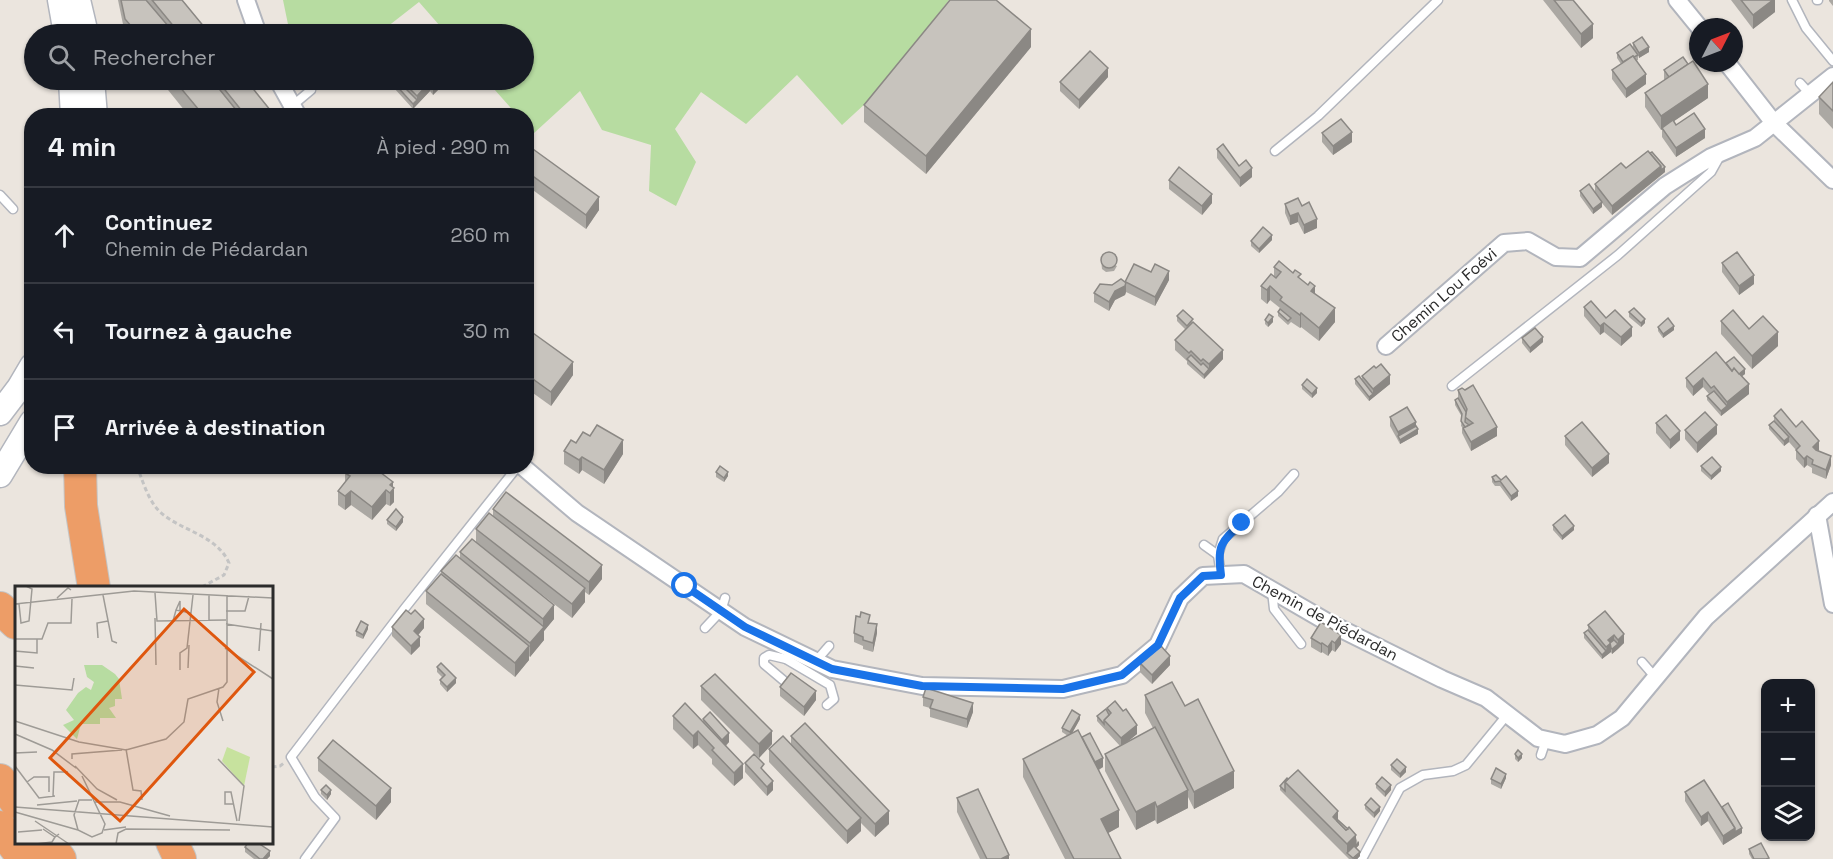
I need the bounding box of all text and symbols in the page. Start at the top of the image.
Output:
north arrow [1689,18,1743,72]
search box [24,24,534,90]
icon: search [45,41,78,74]
text: Rechercher [93,43,215,71]
text: 4 min [48,130,116,164]
text: À pied · 290 m [377,134,510,160]
text: Continuez [105,208,213,236]
icon: ahead [48,219,81,252]
text: 260 m [451,222,510,248]
text: Chemin de Piédardan [105,236,308,262]
street label: Chemin Lou Foévi [1387,243,1501,347]
icon: left [48,315,81,348]
text: Tournez à gauche [105,317,292,345]
text: 30 m [463,318,510,344]
icon: arrive [48,411,81,444]
text: Arrivée à destination [105,413,326,441]
route end [1228,509,1254,535]
street label: Chemin de Piédardan [1248,571,1402,665]
route start [671,572,697,598]
inset map [15,586,273,844]
map controls [1761,679,1815,841]
button: + [1761,679,1815,733]
button: − [1761,733,1815,787]
button: layers [1761,787,1815,841]

